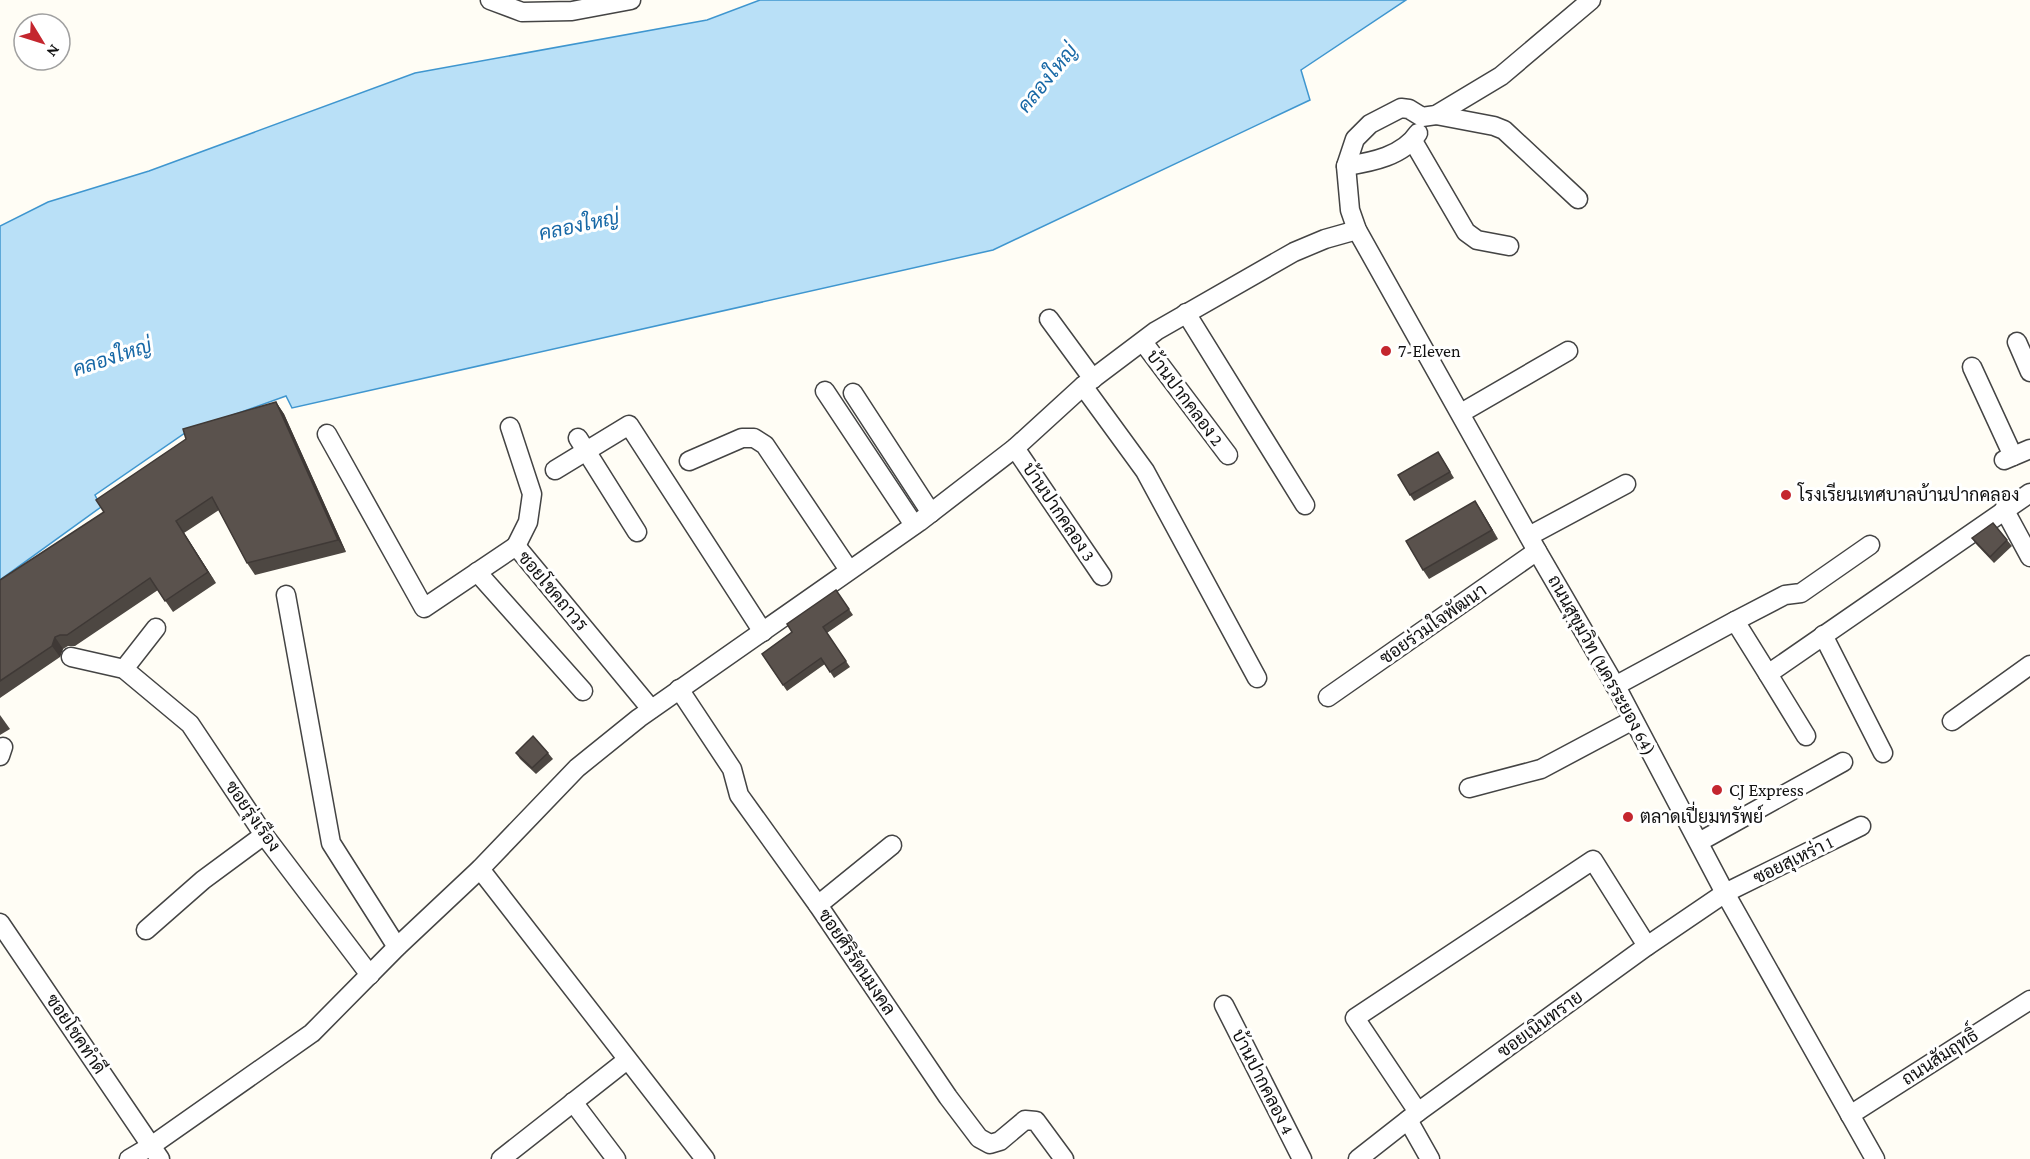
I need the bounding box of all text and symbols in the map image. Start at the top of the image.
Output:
north arrow [12,12,72,72]
water label: คลองใหญ่ [1011,37,1083,117]
text: N [43,41,63,61]
water label: คลองใหญ่ [536,204,622,245]
water label: คลองใหญ่ [69,332,155,381]
place label: 7-Eleven [1398,341,1461,361]
marker: 7-Eleven [1379,344,1393,358]
street label: บ้านปากคลอง 2 [1143,345,1229,450]
street label: บ้านปากคลอง 3 [1019,458,1101,565]
place label: โรงเรียนเทศบาลบ้านปากคลอง [1797,482,2020,505]
marker: โรงเรียนเทศบาลบ้านปากคลอง [1779,488,1793,502]
street label: ซอยโชคถาวร [514,545,595,635]
street label: ถนนสุขุมวิท (นครระยอง 64) [1542,571,1661,759]
street label: ซอยร่วมใจพัฒนา [1374,577,1490,668]
street label: ซอยรุ่งเรือง [220,776,286,856]
place label: CJ Express [1729,780,1804,800]
marker: CJ Express [1710,783,1724,797]
place label: ตลาดเปี่ยมทรัพย์ [1640,801,1763,827]
marker: ตลาดเปี่ยมทรัพย์ [1621,810,1635,824]
street label: ซอยสุเหร่า 1 [1749,830,1837,890]
street label: ซอยศิริรัตนมงคล [814,905,901,1019]
street label: ซอยเนินทราย [1493,986,1586,1061]
street label: ซอยโชคทำดี [42,989,112,1078]
street label: ถนนสัมฤทธิ์ [1895,1020,1983,1090]
street label: บ้านปากคลอง 4 [1228,1025,1300,1138]

